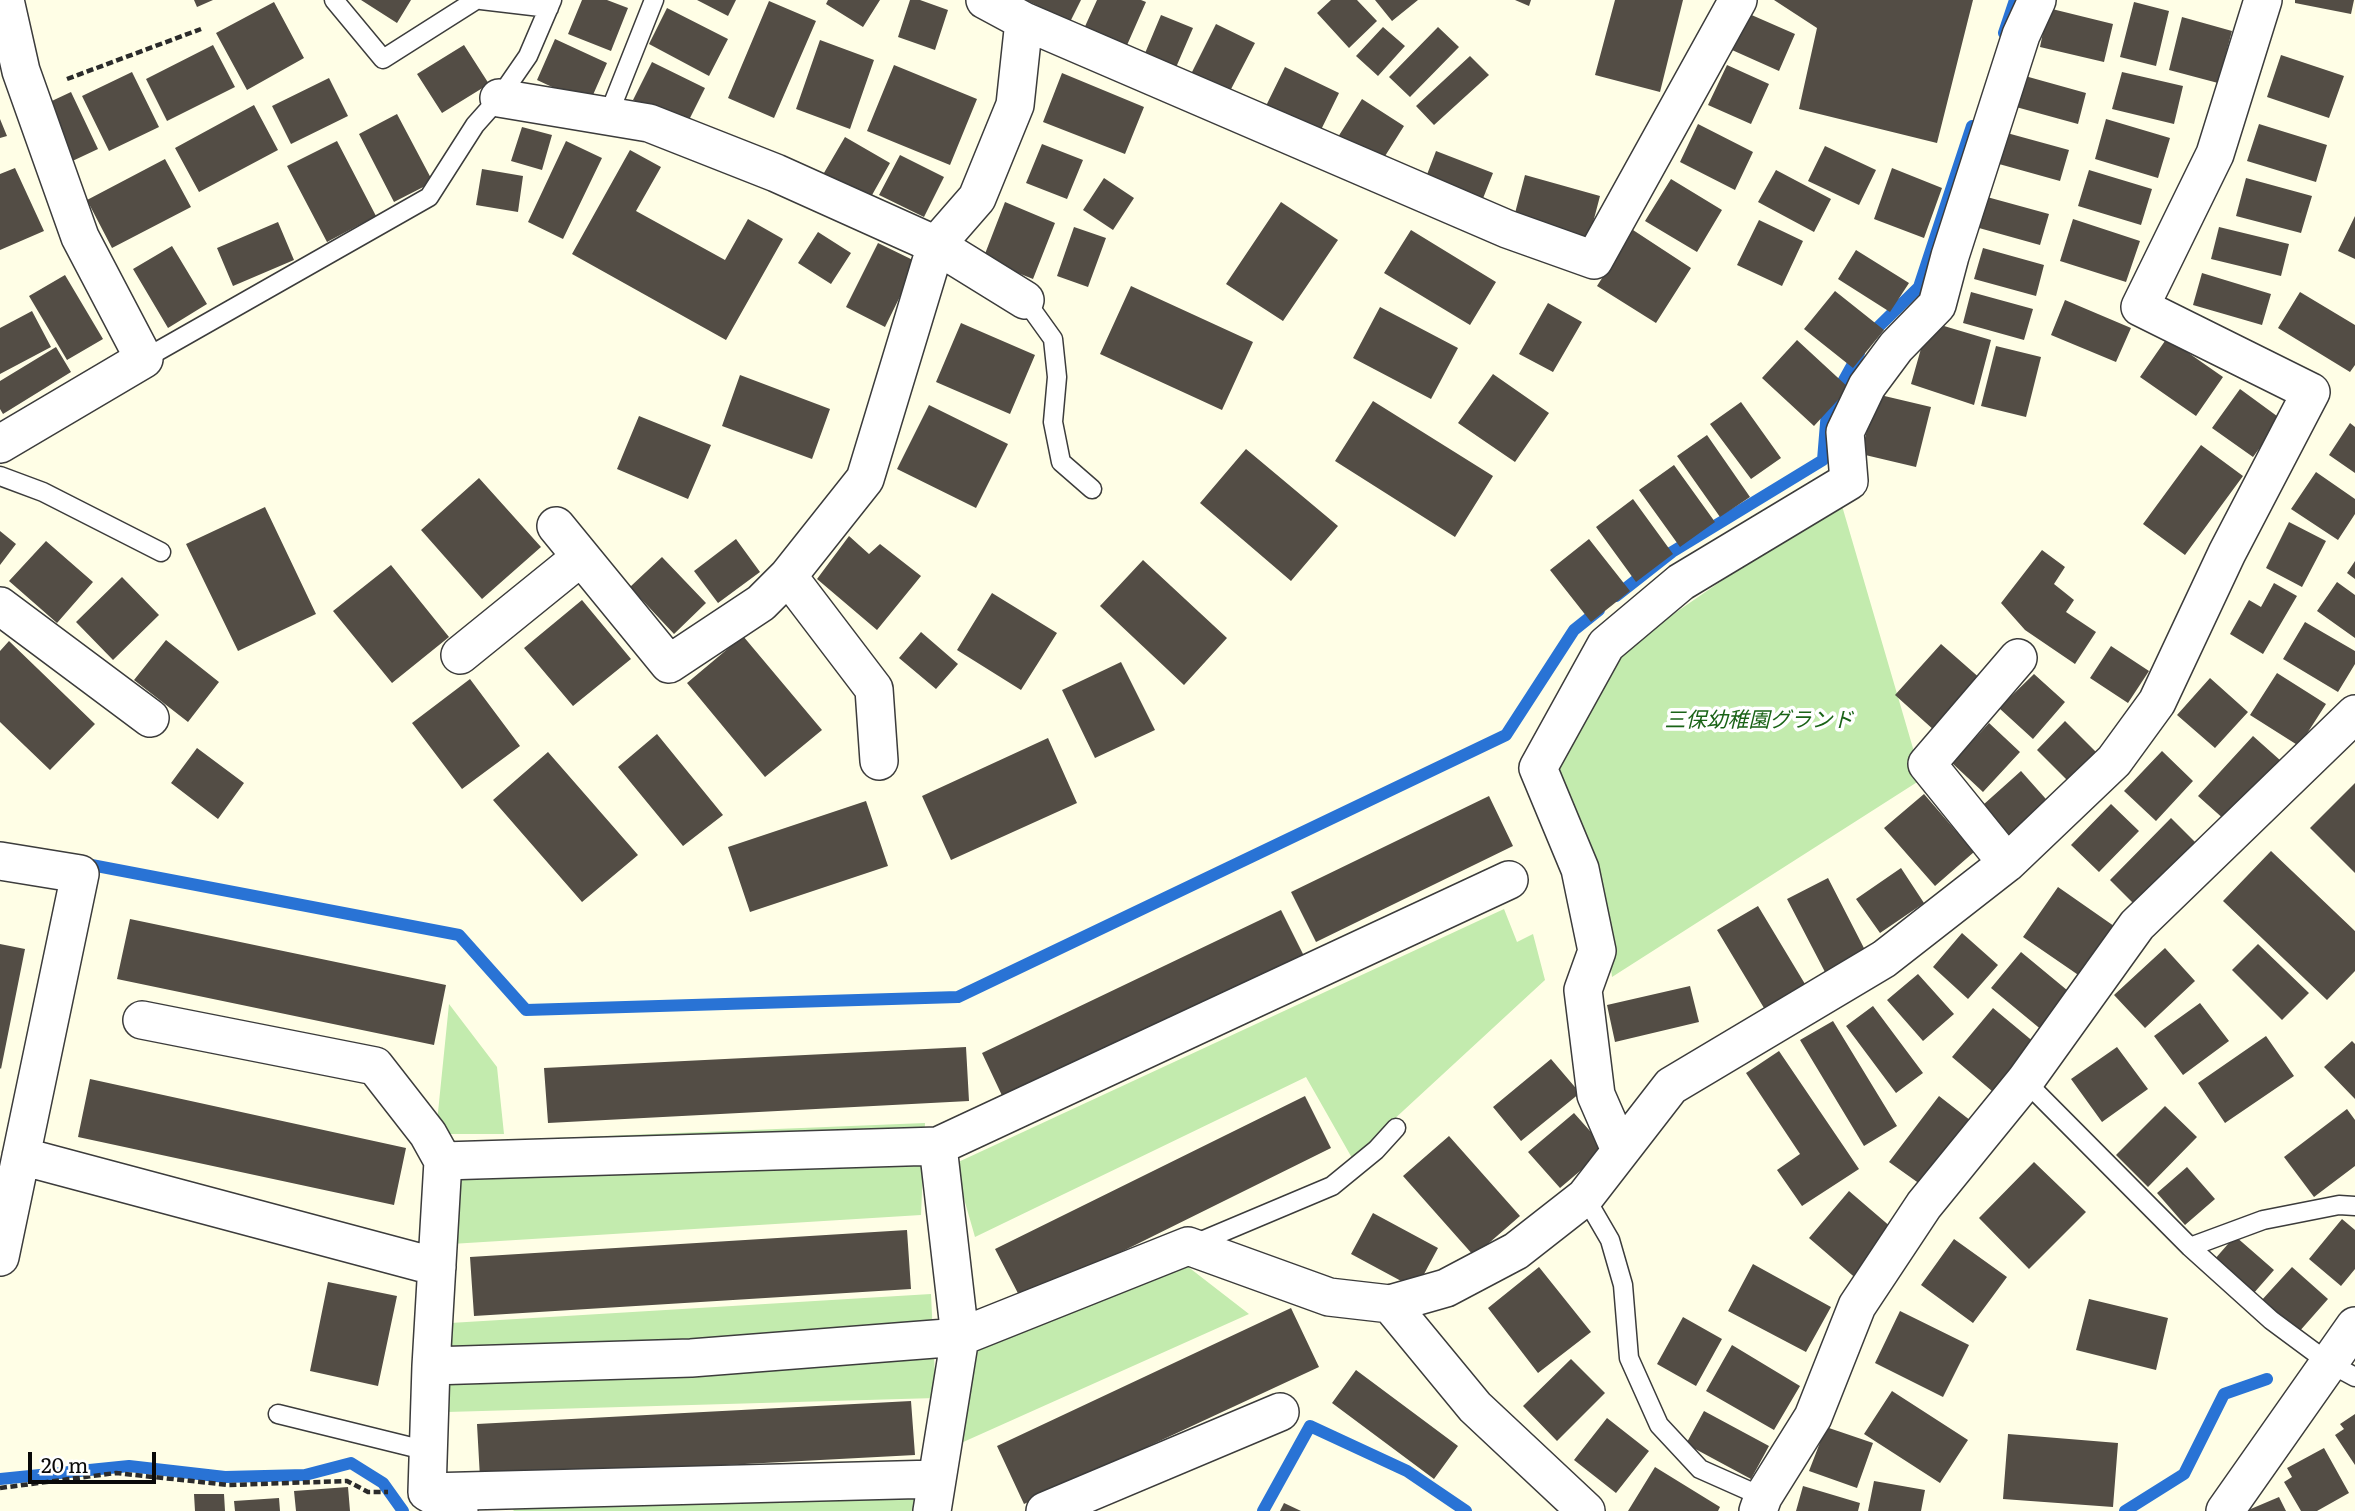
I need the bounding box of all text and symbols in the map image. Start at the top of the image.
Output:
park label: 三保幼稚園グランド [1665,708,1853,734]
scale bar [32,1438,159,1482]
text: 20 m [41,1448,88,1479]

